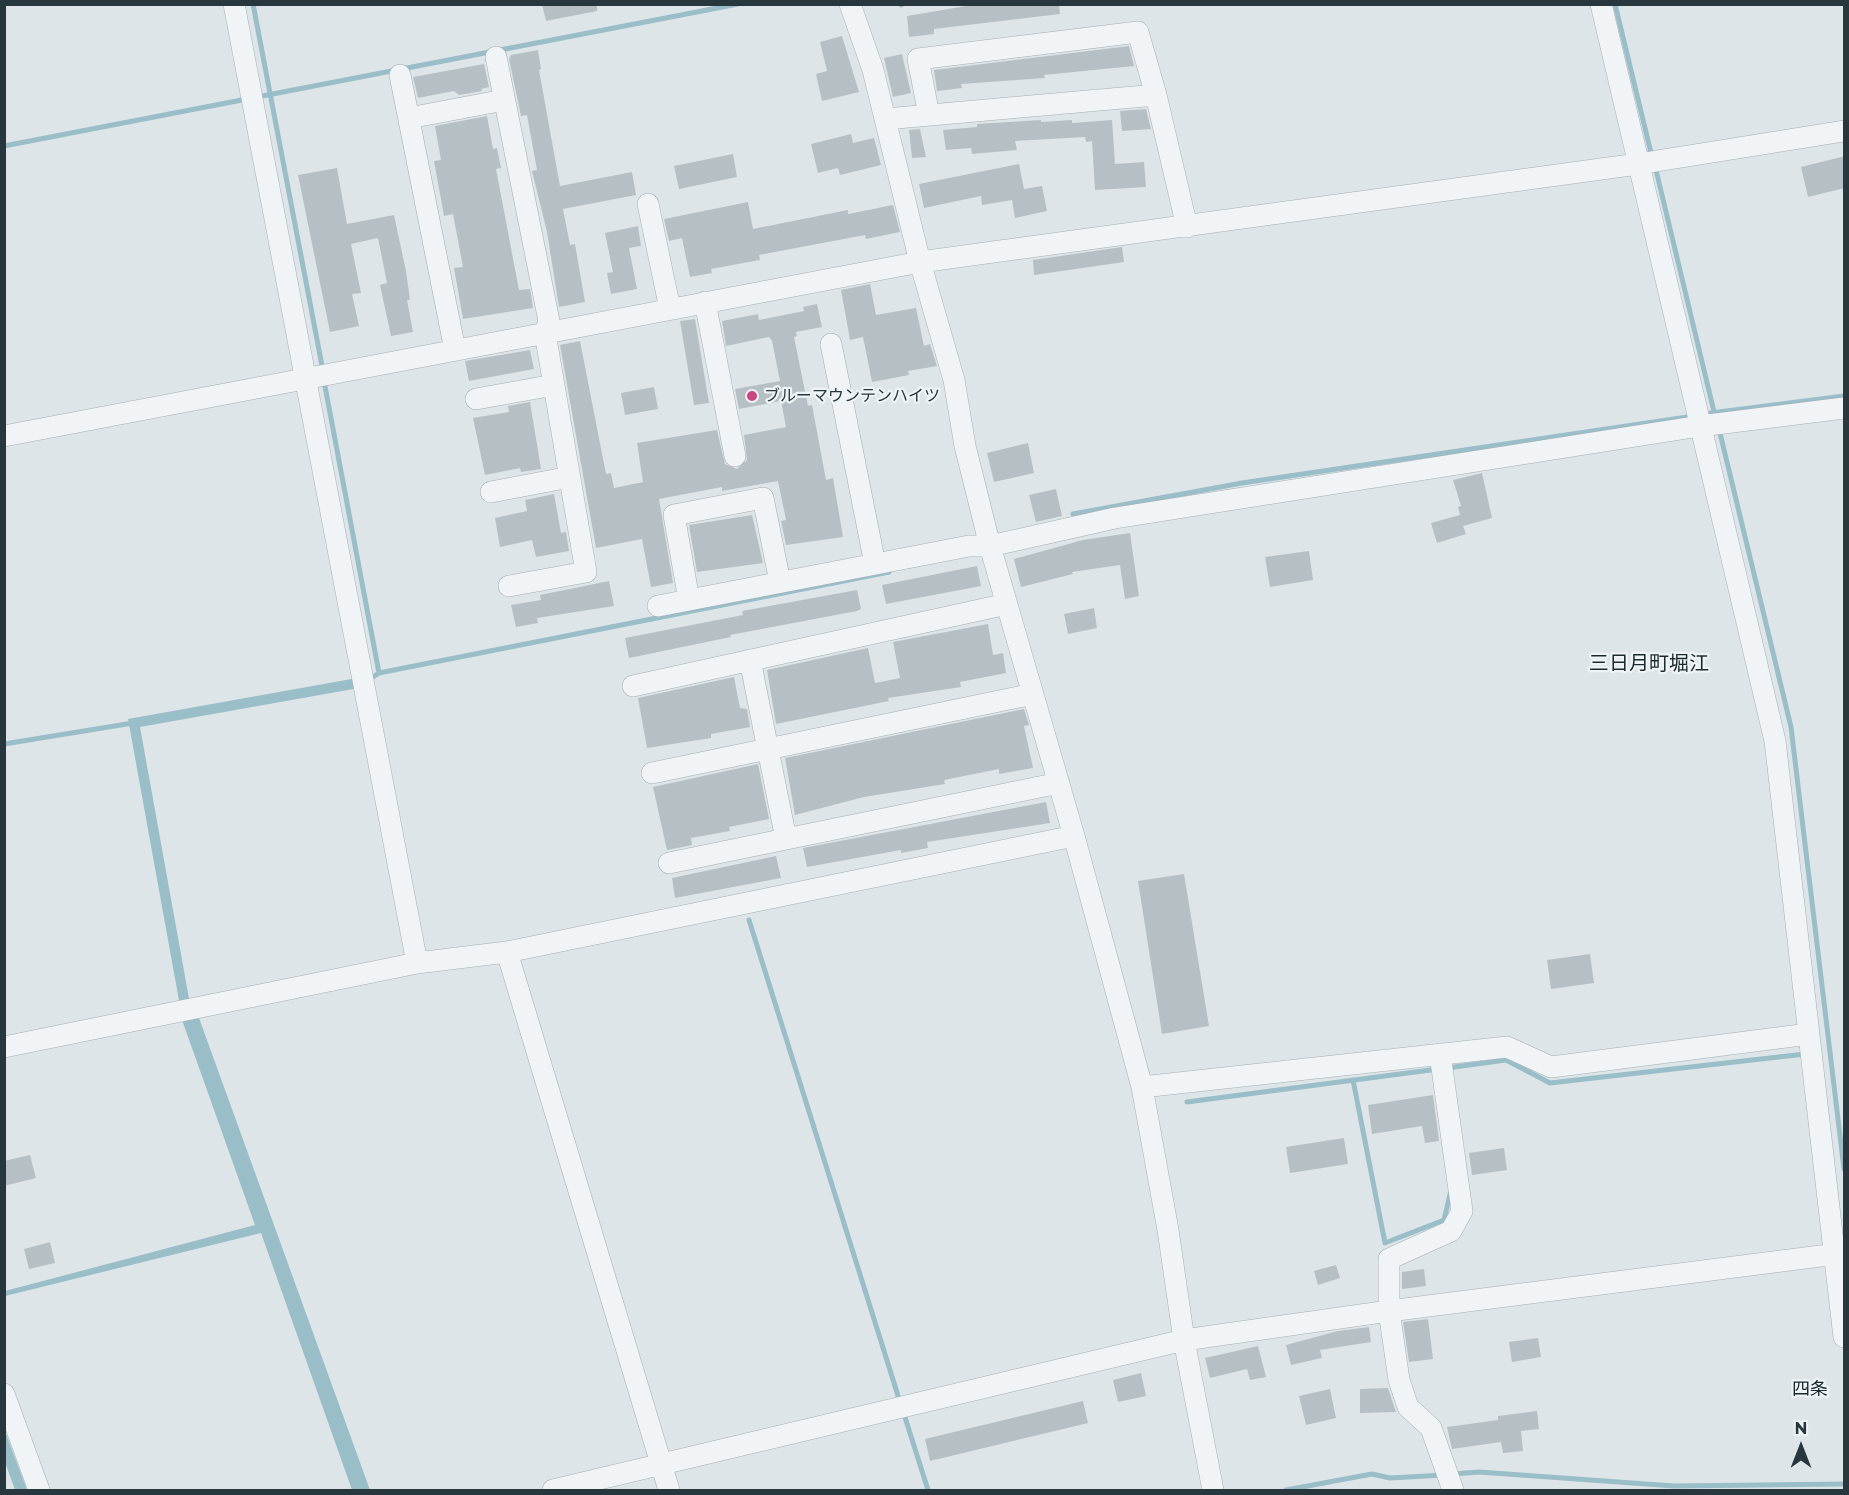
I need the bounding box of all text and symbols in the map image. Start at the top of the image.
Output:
place label: ブルーマウンテンハイツ [764,386,940,406]
marker: ブルーマウンテンハイツ [745,389,759,403]
district label: 三日月町堀江 [1589,652,1709,676]
district label: 四条 [1792,1379,1828,1401]
north arrow [1771,1417,1831,1477]
text: N [1795,1419,1807,1438]

